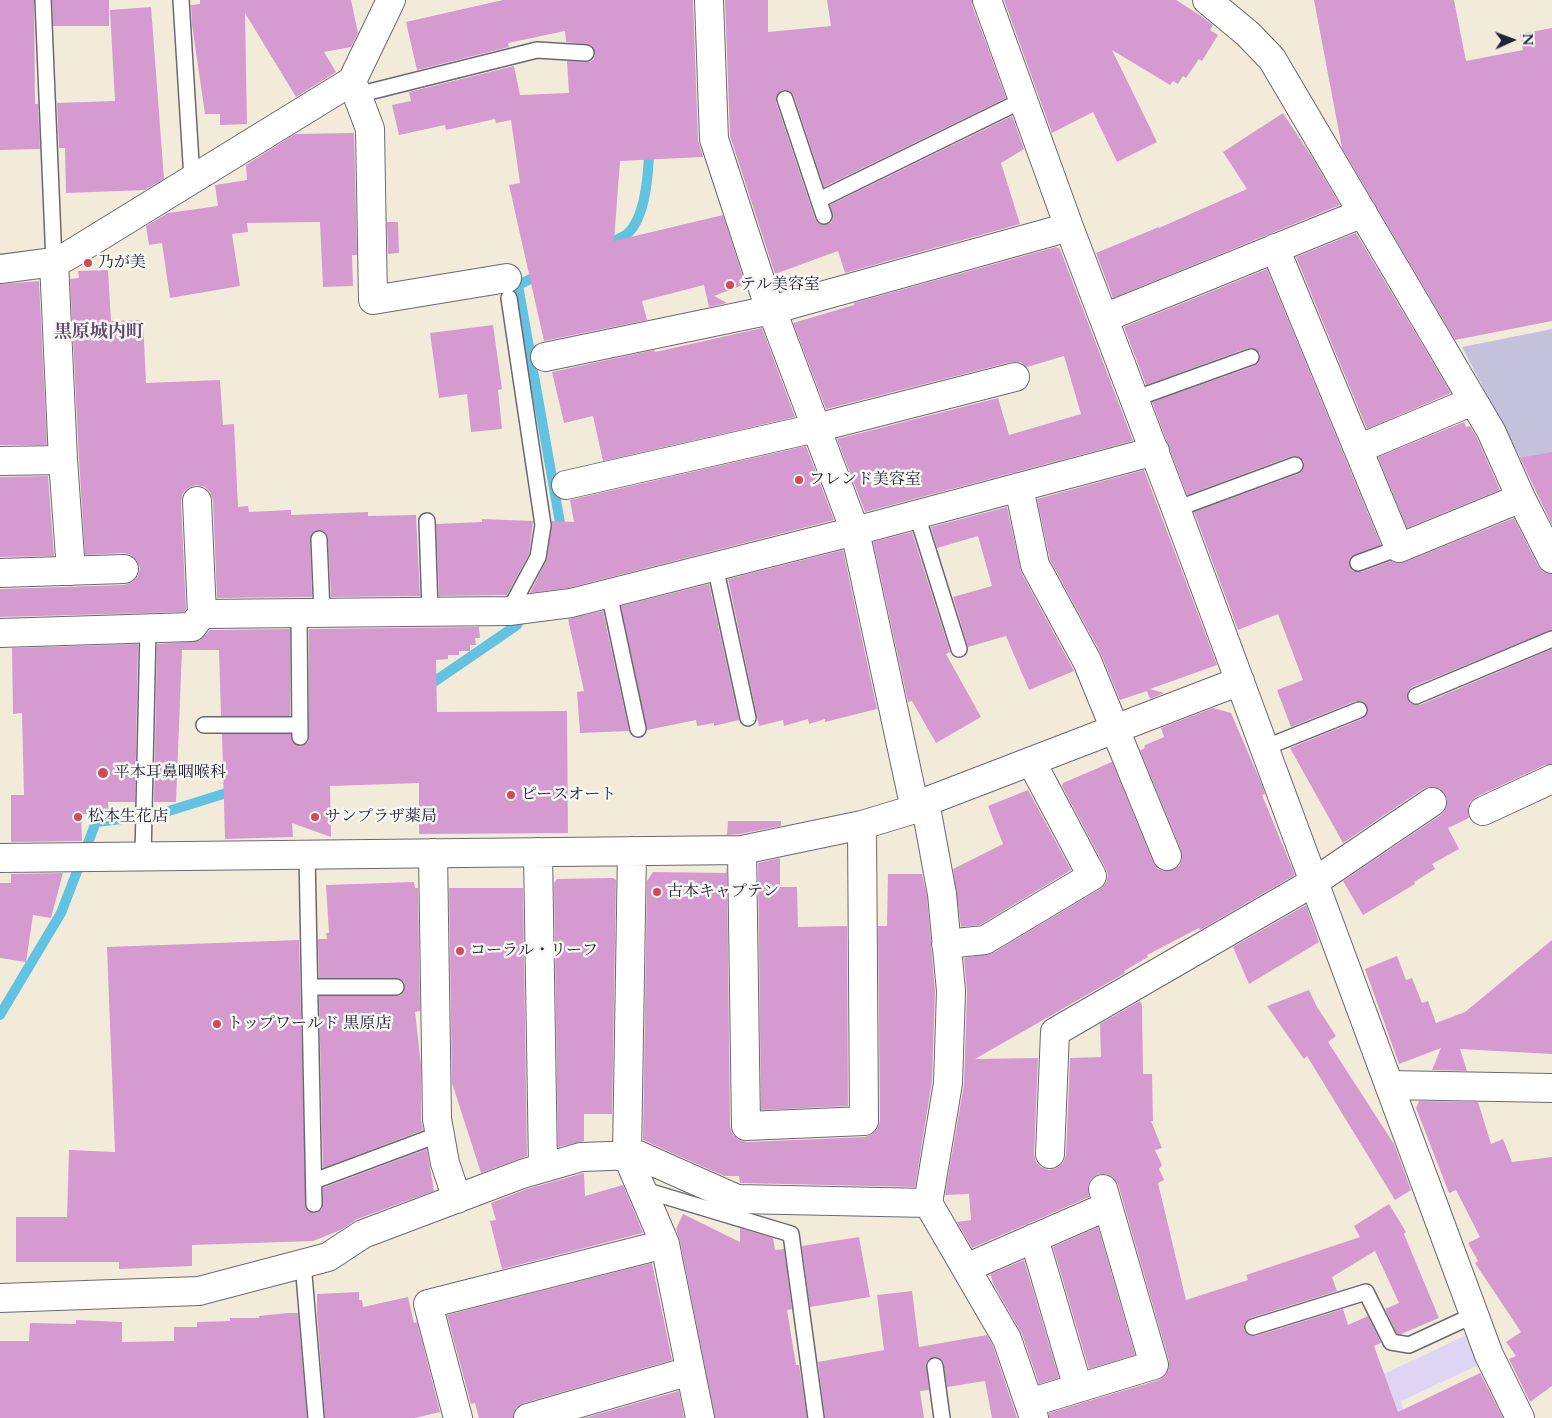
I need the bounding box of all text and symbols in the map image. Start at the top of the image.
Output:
north arrow [1487,15,1537,65]
text: N [1518,33,1537,46]
place label: 乃が美 [98,253,146,273]
marker: 乃が美 [82,257,94,269]
place label: テル美容室 [740,275,820,295]
marker: テル美容室 [724,279,736,291]
district label: 黒原城内町 [54,322,144,344]
place label: フレンド美容室 [809,470,921,490]
marker: フレンド美容室 [793,474,805,486]
place label: 平本耳鼻咽喉科 [114,763,226,783]
marker: 平本耳鼻咽喉科 [96,766,110,780]
place label: ピースオート [521,785,616,805]
marker: ピースオート [505,789,517,801]
place label: 松本生花店 [88,807,168,827]
place label: サンプラザ薬局 [325,807,437,827]
marker: 松本生花店 [72,811,84,823]
marker: サンプラザ薬局 [309,811,321,823]
place label: 古本キャプテン [667,882,779,902]
marker: 古本キャプテン [651,886,663,898]
place label: コーラル・リーフ [470,941,598,961]
marker: コーラル・リーフ [454,945,466,957]
place label: トップワールド 黒原店 [227,1014,391,1034]
marker: トップワールド 黒原店 [211,1018,223,1030]

